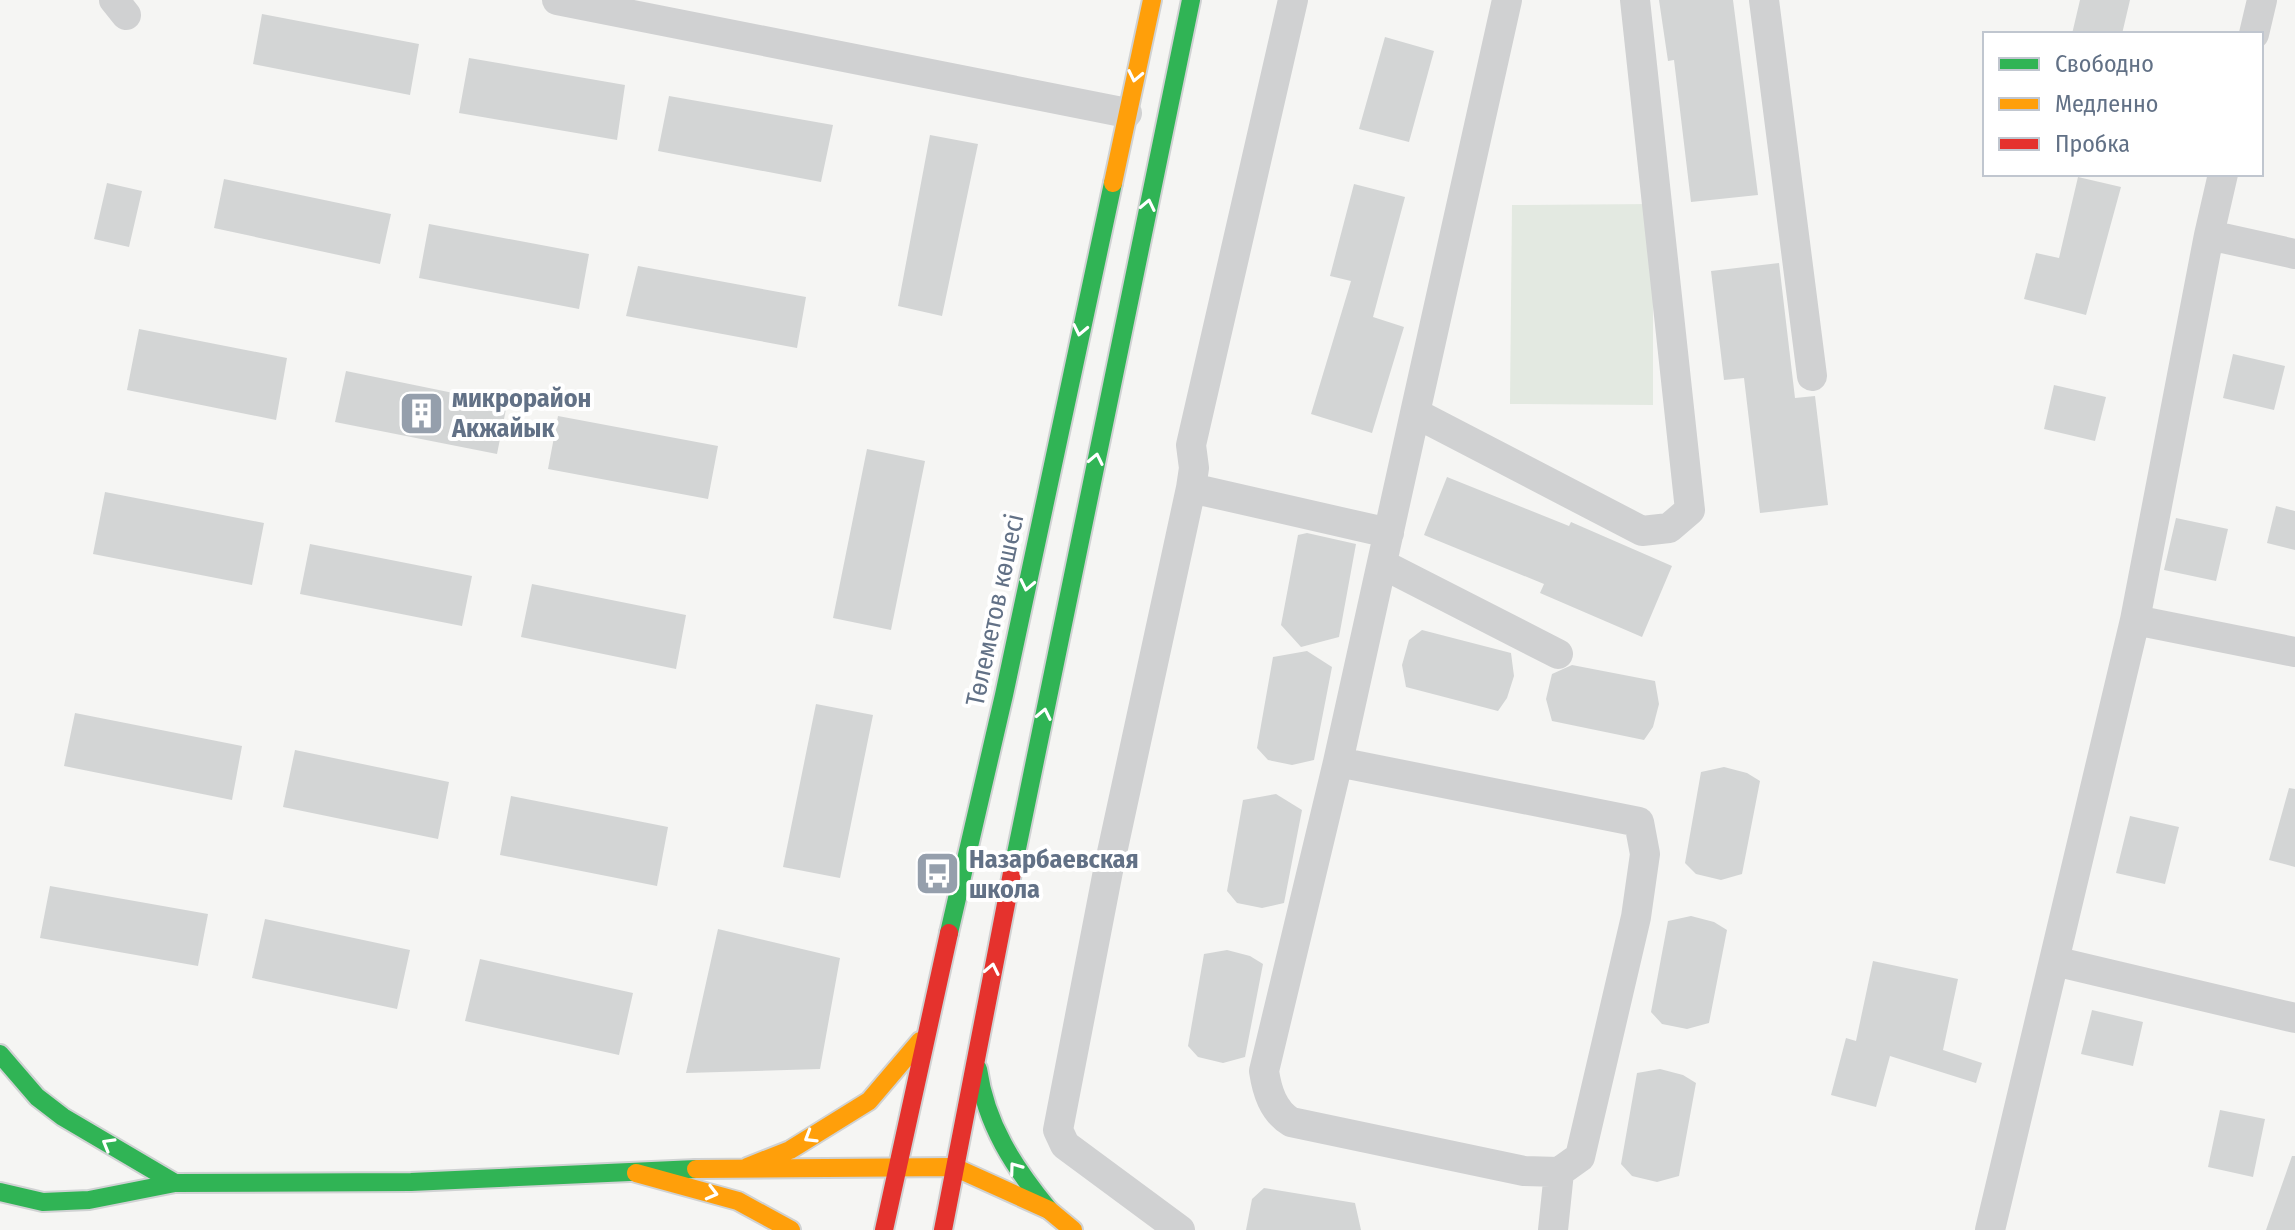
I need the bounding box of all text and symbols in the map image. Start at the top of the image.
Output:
legend [1983,32,2263,176]
text: Свободно [2055,50,2154,78]
one-way arrow [1127,69,1144,83]
text: Медленно [2055,90,2158,118]
text: Пробка [2055,130,2130,158]
one-way arrow [1139,198,1156,212]
one-way arrow [1072,323,1089,337]
place label: микрорайон Акжайык [451,383,591,444]
building icon: микрорайон Акжайык [397,389,445,437]
one-way arrow [1087,453,1104,467]
street label: Төлеметов көшесі [959,511,1031,709]
one-way arrow [1019,577,1036,591]
one-way arrow [1035,708,1052,721]
place label: Назарбаевская школа [969,844,1139,905]
bus stop icon: Назарбаевская школа [914,850,962,898]
one-way arrow [983,963,1000,976]
one-way arrow [804,1128,819,1143]
one-way arrow [102,1139,117,1154]
one-way arrow [1011,1162,1025,1177]
one-way arrow [704,1184,718,1201]

